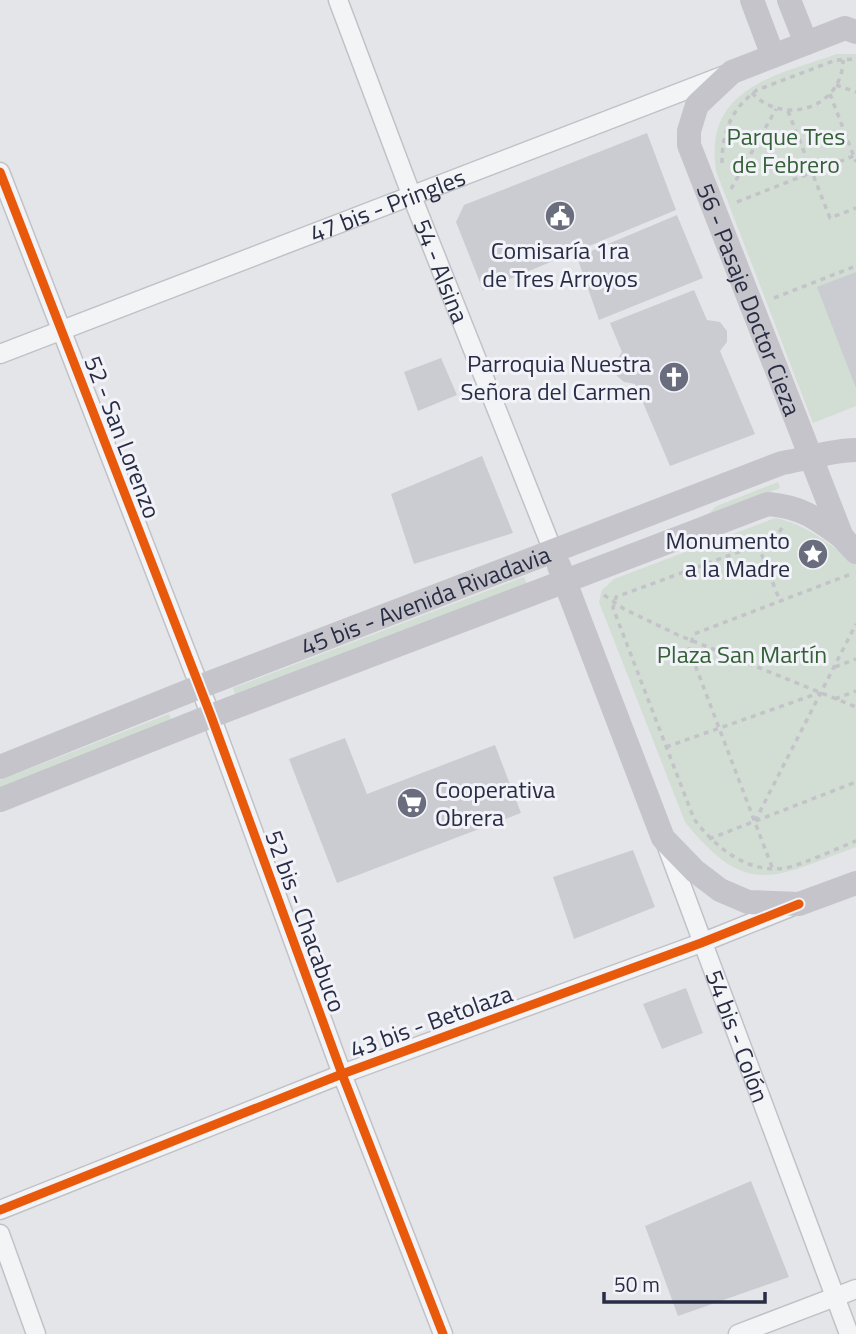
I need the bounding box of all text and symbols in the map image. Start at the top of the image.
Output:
park label: Parque Tres de Febrero [727,118,845,182]
street label: 47 bis - Pringles [304,159,470,251]
street label: 56 - Pasaje Doctor Cieza [688,178,811,421]
public building icon: Comisaría 1ra de Tres Arroyos [543,199,577,233]
street label: 54 - Alsina [405,213,478,328]
place label: Comisaría 1ra de Tres Arroyos [482,232,638,296]
place label: Parroquia Nuestra Señora del Carmen [461,345,651,409]
street label: 52 - San Lorenzo [75,350,171,524]
church icon: Parroquia Nuestra Señora del Carmen [657,360,691,394]
place label: Monumento a la Madre [666,522,790,586]
street label: 45 bis - Avenida Rivadavia [295,536,555,664]
place icon: Monumento a la Madre [796,537,830,571]
park label: Plaza San Martín [657,636,827,672]
place label: Cooperativa Obrera [435,771,555,835]
supermarket icon: Cooperativa Obrera [395,786,429,820]
street label: 52 bis - Chacabuco [256,825,356,1017]
street label: 54 bis - Colón [697,965,779,1107]
street label: 43 bis - Betolaza [345,975,517,1067]
scale bar [604,1260,765,1304]
text: 50 m [614,1268,660,1300]

